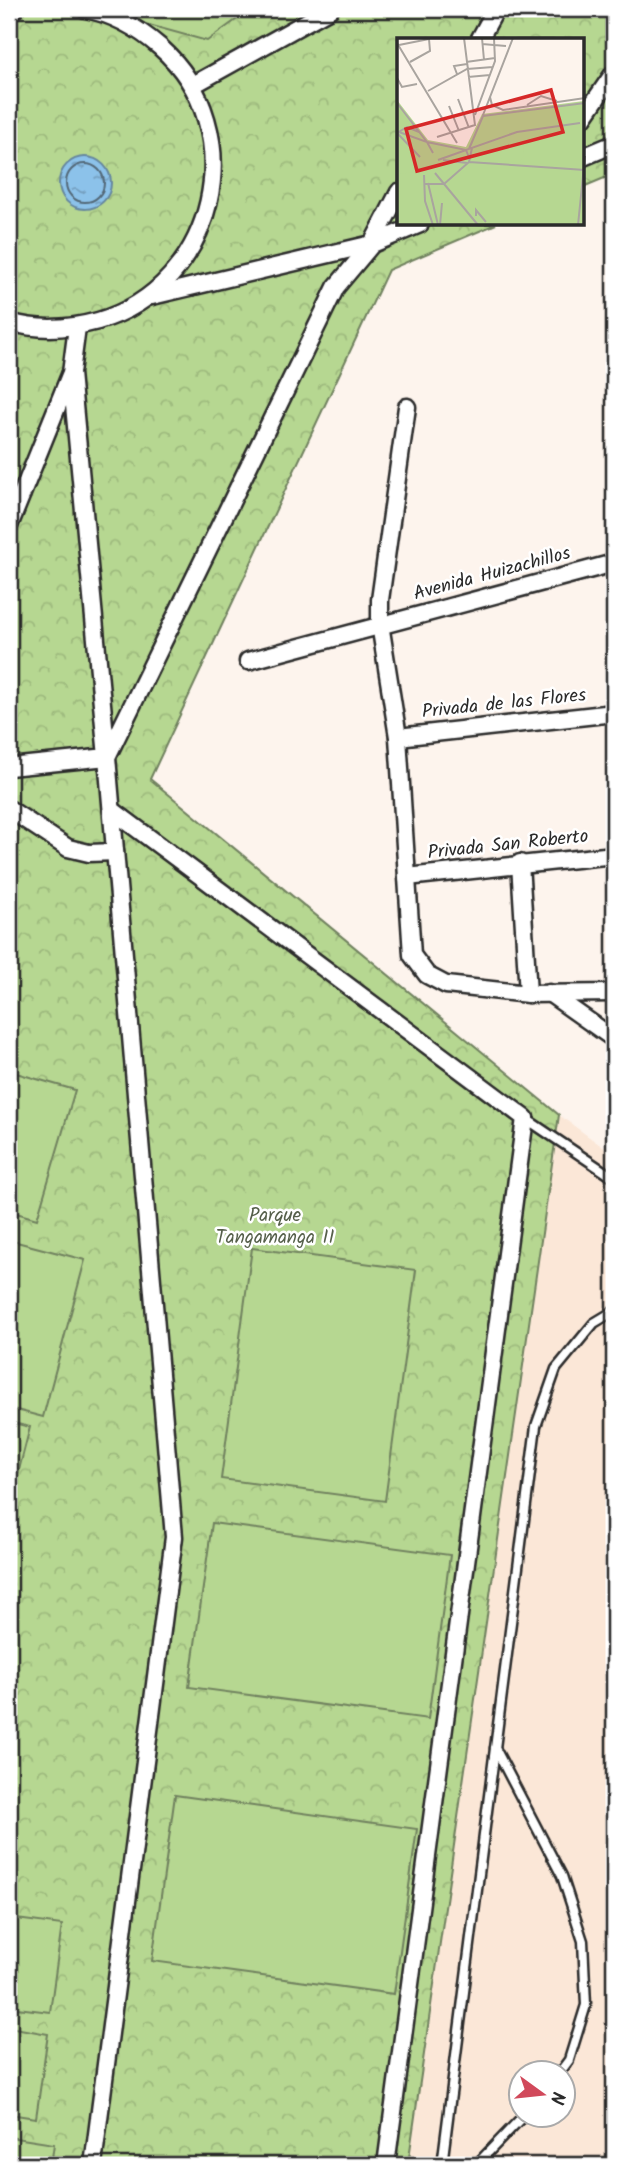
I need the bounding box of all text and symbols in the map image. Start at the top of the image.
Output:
inset map [397,38,584,226]
street label: Avenida Huizachillos [410,539,574,609]
street label: Privada de las Flores [420,680,588,728]
street label: Privada San Roberto [426,822,590,868]
park label: Parque Tangamanga II [216,1201,334,1253]
north arrow [508,2058,578,2128]
text: N [540,2088,573,2108]

